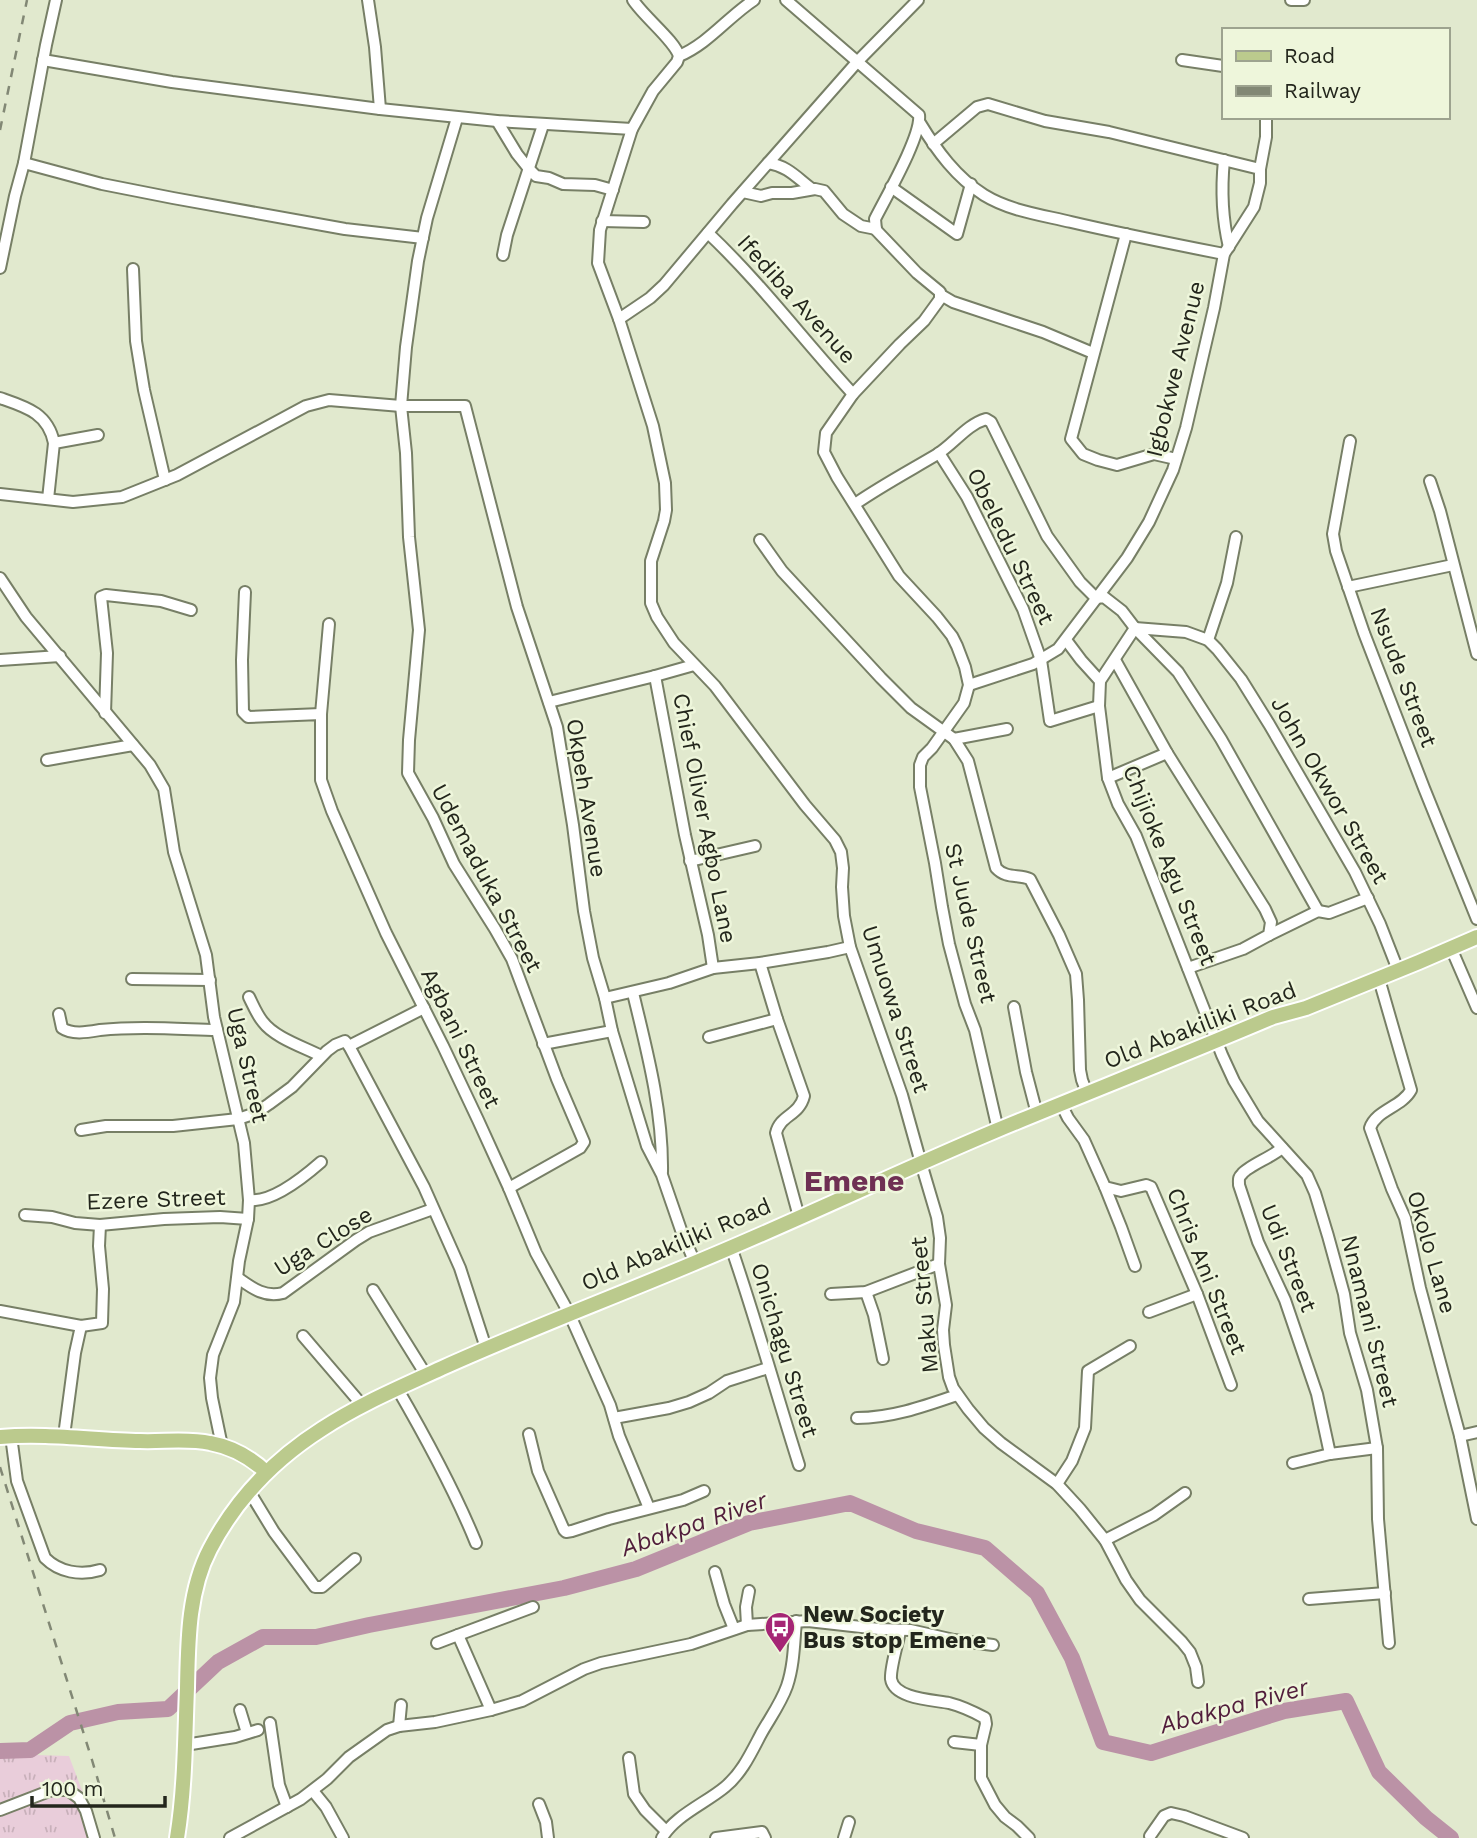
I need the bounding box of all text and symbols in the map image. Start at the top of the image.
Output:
legend [1222,28,1449,119]
text: Road [1284,43,1335,68]
text: Railway [1284,78,1361,103]
street label: Ifediba Avenue [732,229,862,370]
street label: Igbokwe Avenue [1141,278,1210,460]
street label: Obeledu Street [961,464,1060,629]
street label: Nsude Street [1364,603,1443,751]
street label: Chief Oliver Agbo Lane [667,691,742,946]
street label: John Okwor Street [1265,692,1394,889]
street label: Okpeh Avenue [561,717,612,879]
street label: Chijioke Agu Street [1117,761,1222,970]
street label: Udemaduka Street [425,779,548,977]
street label: St Jude Street [939,840,1002,1006]
street label: Umuowa Street [856,922,935,1097]
street label: Agbani Street [415,964,506,1113]
street label: Old Abakiliki Road [1100,976,1300,1075]
street label: Uga Street [221,1005,274,1126]
district label: Emene [804,1163,904,1198]
street label: Ezere Street [86,1184,227,1215]
street label: Chris Ani Street [1161,1184,1252,1359]
street label: Okolo Lane [1401,1188,1462,1317]
street label: Old Abakiliki Road [577,1192,775,1297]
street label: Udi Street [1255,1200,1322,1316]
street label: Uga Close [269,1201,377,1282]
street label: Nnamani Street [1335,1232,1404,1410]
street label: Maku Street [905,1235,944,1374]
street label: Onichagu Street [745,1260,824,1441]
water label: Abakpa River [616,1485,772,1562]
place label: New Society Bus stop Emene [803,1601,986,1654]
bus stop icon: New Society Bus stop Emene [763,1610,797,1654]
water label: Abakpa River [1156,1672,1313,1740]
scale bar [32,1764,164,1808]
text: 100 m [42,1776,104,1801]

